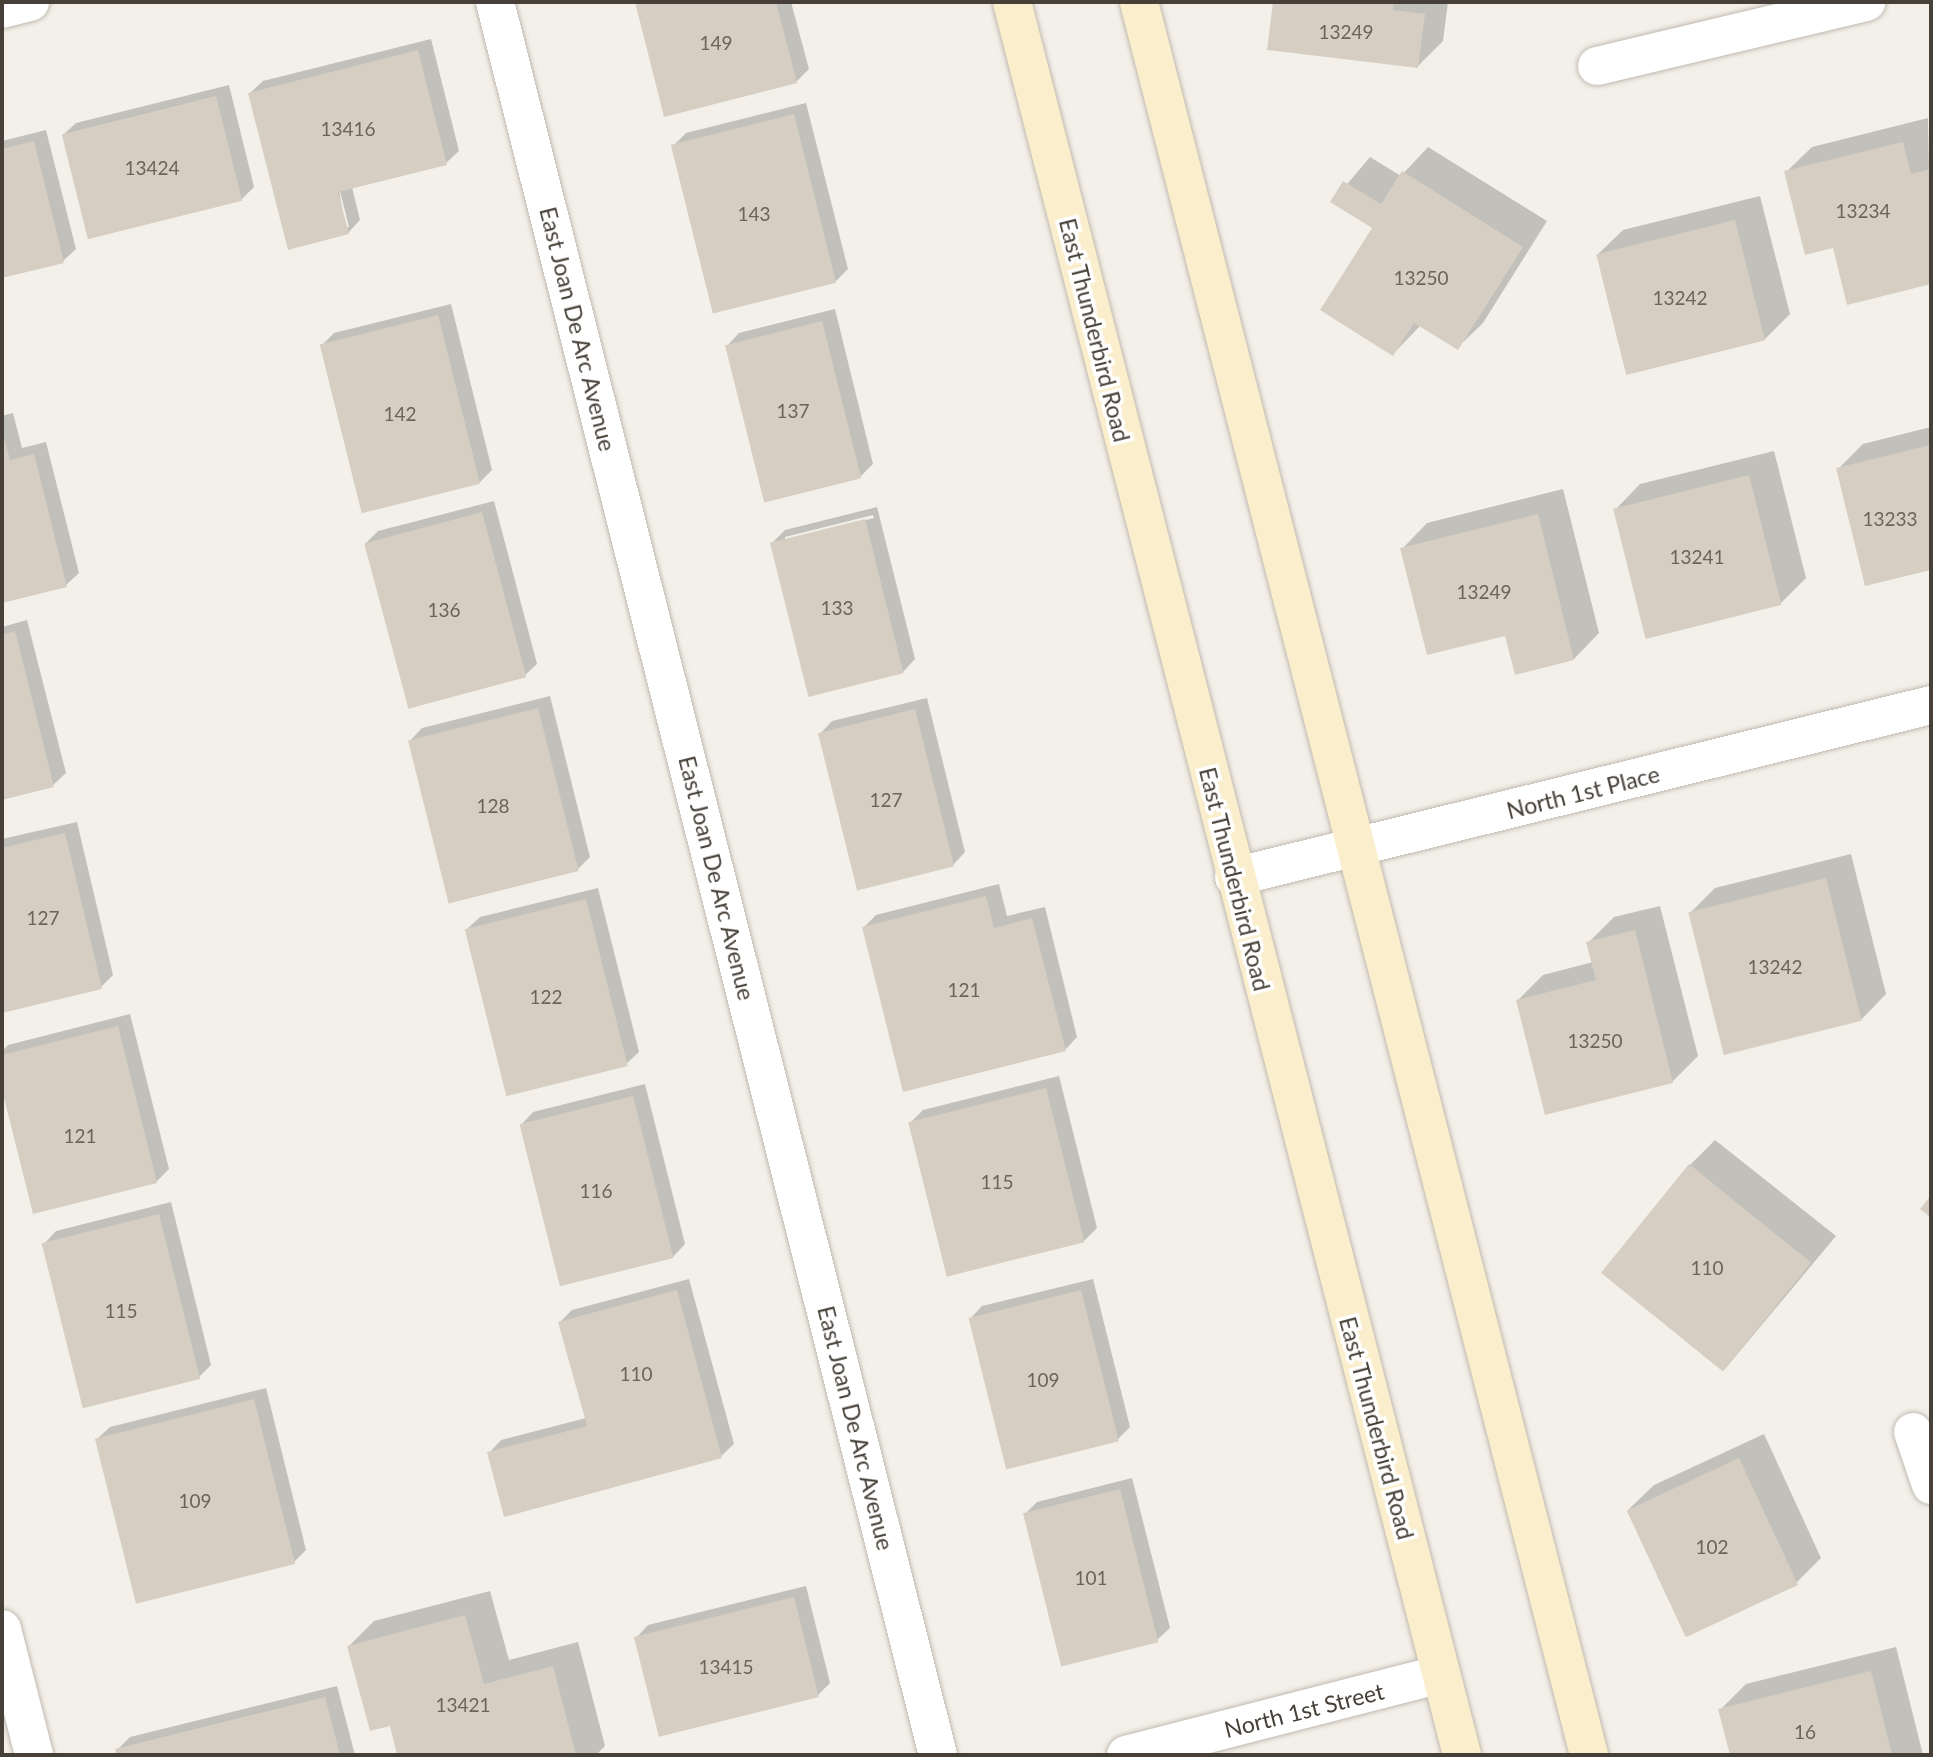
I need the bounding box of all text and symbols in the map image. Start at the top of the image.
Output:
house number: 13249 [1318,21,1374,43]
house number: 149 [699,32,733,54]
house number: 13416 [320,118,376,140]
house number: 13424 [124,157,180,179]
house number: 13234 [1835,200,1891,222]
street label: East Joan De Arc Avenue [534,203,622,455]
house number: 143 [737,203,771,225]
street label: East Thunderbird Road [1054,215,1136,445]
house number: 13250 [1393,267,1449,289]
house number: 13242 [1652,287,1708,309]
house number: 137 [776,400,810,422]
house number: 142 [383,403,417,425]
house number: 13233 [1862,508,1918,530]
house number: 13241 [1669,546,1725,568]
house number: 13249 [1456,581,1512,603]
house number: 133 [820,597,854,619]
house number: 136 [427,599,461,621]
street label: East Joan De Arc Avenue [673,752,761,1004]
street label: North 1st Place [1504,760,1662,824]
street label: East Thunderbird Road [1194,764,1276,994]
house number: 127 [869,789,903,811]
house number: 128 [476,795,510,817]
house number: 127 [26,907,60,929]
house number: 13242 [1747,956,1803,978]
house number: 121 [947,979,981,1001]
house number: 122 [529,986,563,1008]
house number: 13250 [1567,1030,1623,1052]
house number: 121 [63,1125,97,1147]
house number: 115 [980,1171,1014,1193]
house number: 116 [579,1180,613,1202]
house number: 110 [1690,1257,1724,1279]
house number: 115 [104,1300,138,1322]
street label: East Joan De Arc Avenue [812,1302,900,1554]
street label: East Thunderbird Road [1334,1313,1420,1543]
house number: 110 [619,1363,653,1385]
house number: 109 [1026,1369,1060,1391]
house number: 109 [178,1490,212,1512]
house number: 102 [1695,1536,1729,1558]
house number: 101 [1074,1567,1108,1589]
house number: 13415 [698,1656,754,1678]
street label: North 1st Street [1221,1677,1387,1743]
house number: 13421 [435,1694,491,1716]
house number: 16 [1794,1721,1816,1743]

